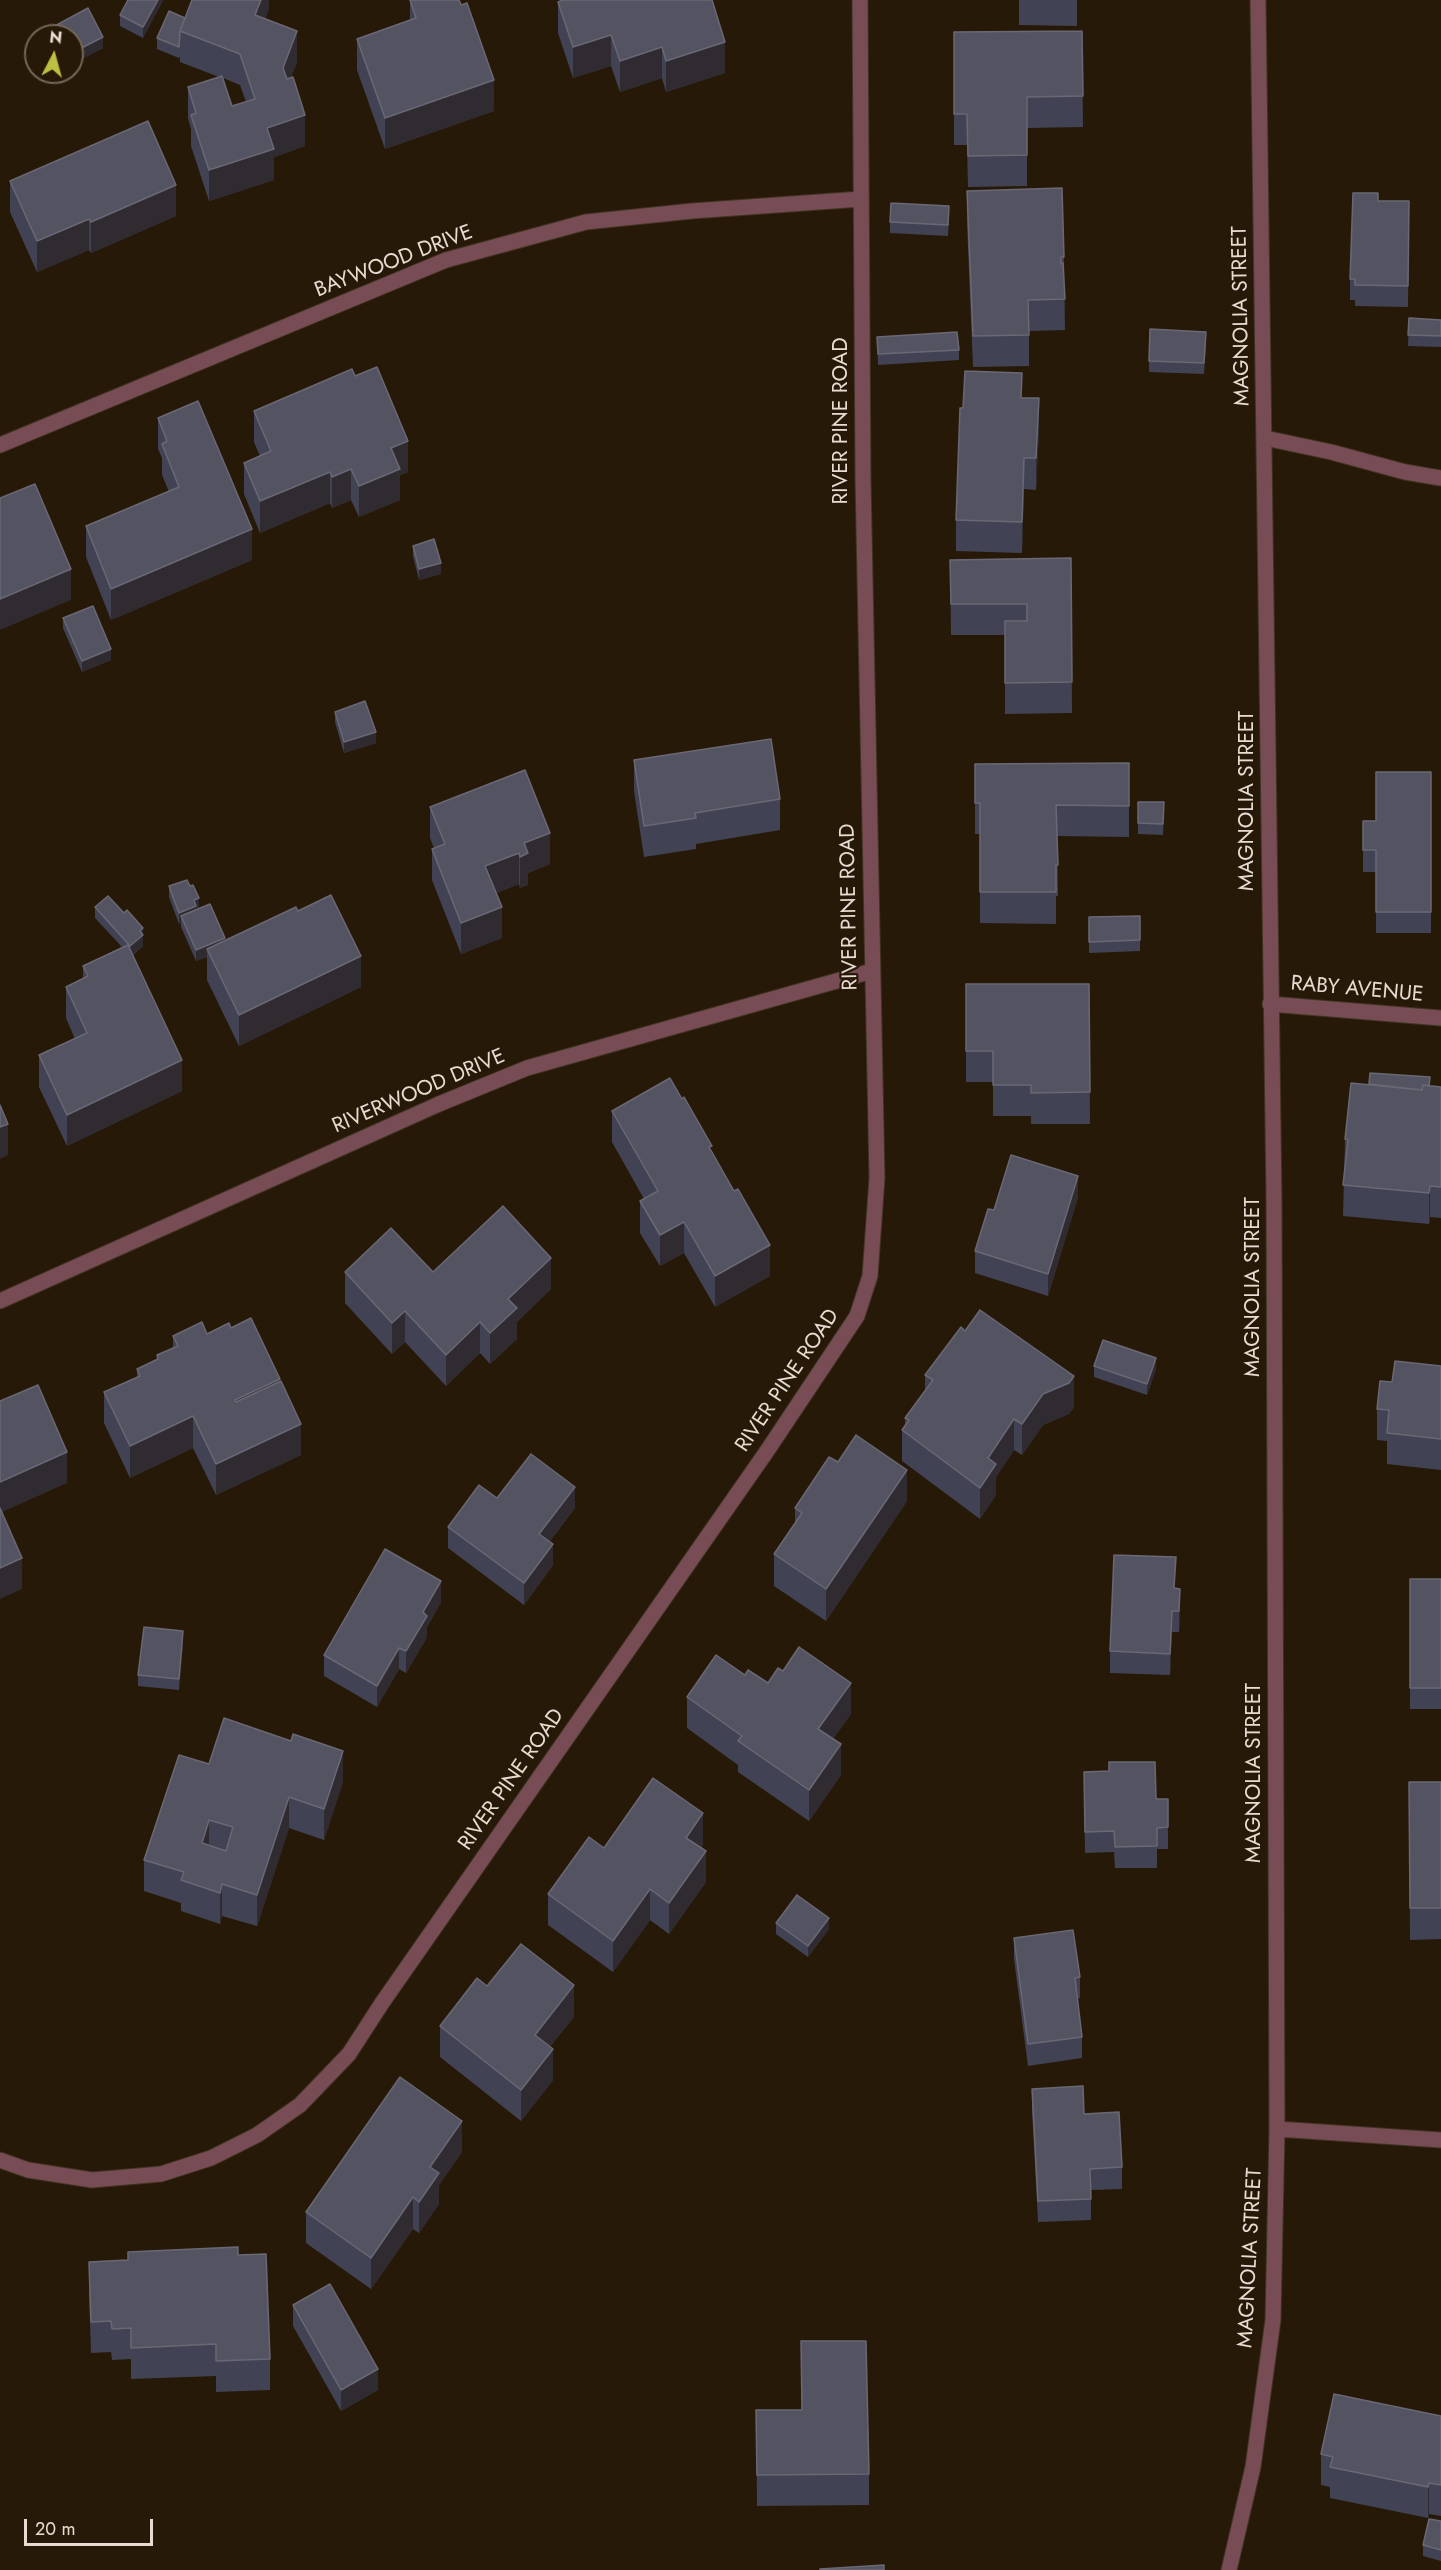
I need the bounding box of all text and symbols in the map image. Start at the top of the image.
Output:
north arrow [24,24,84,84]
text: N [48,25,63,50]
street label: BAYWOOD DRIVE [312,220,476,304]
street label: MAGNOLIA STREET [1228,226,1256,406]
street label: RIVER PINE ROAD [829,337,855,505]
street label: MAGNOLIA STREET [1235,711,1261,891]
street label: RIVER PINE ROAD [836,823,864,991]
street label: RABY AVENUE [1290,972,1424,1008]
street label: RIVERWOOD DRIVE [329,1044,509,1140]
street label: MAGNOLIA STREET [1241,1197,1267,1377]
street label: RIVER PINE ROAD [731,1305,845,1457]
street label: MAGNOLIA STREET [1242,1683,1268,1863]
street label: RIVER PINE ROAD [454,1704,570,1856]
street label: MAGNOLIA STREET [1234,2167,1268,2349]
scale bar [27,2507,156,2545]
text: 20 m [35,2516,75,2542]

